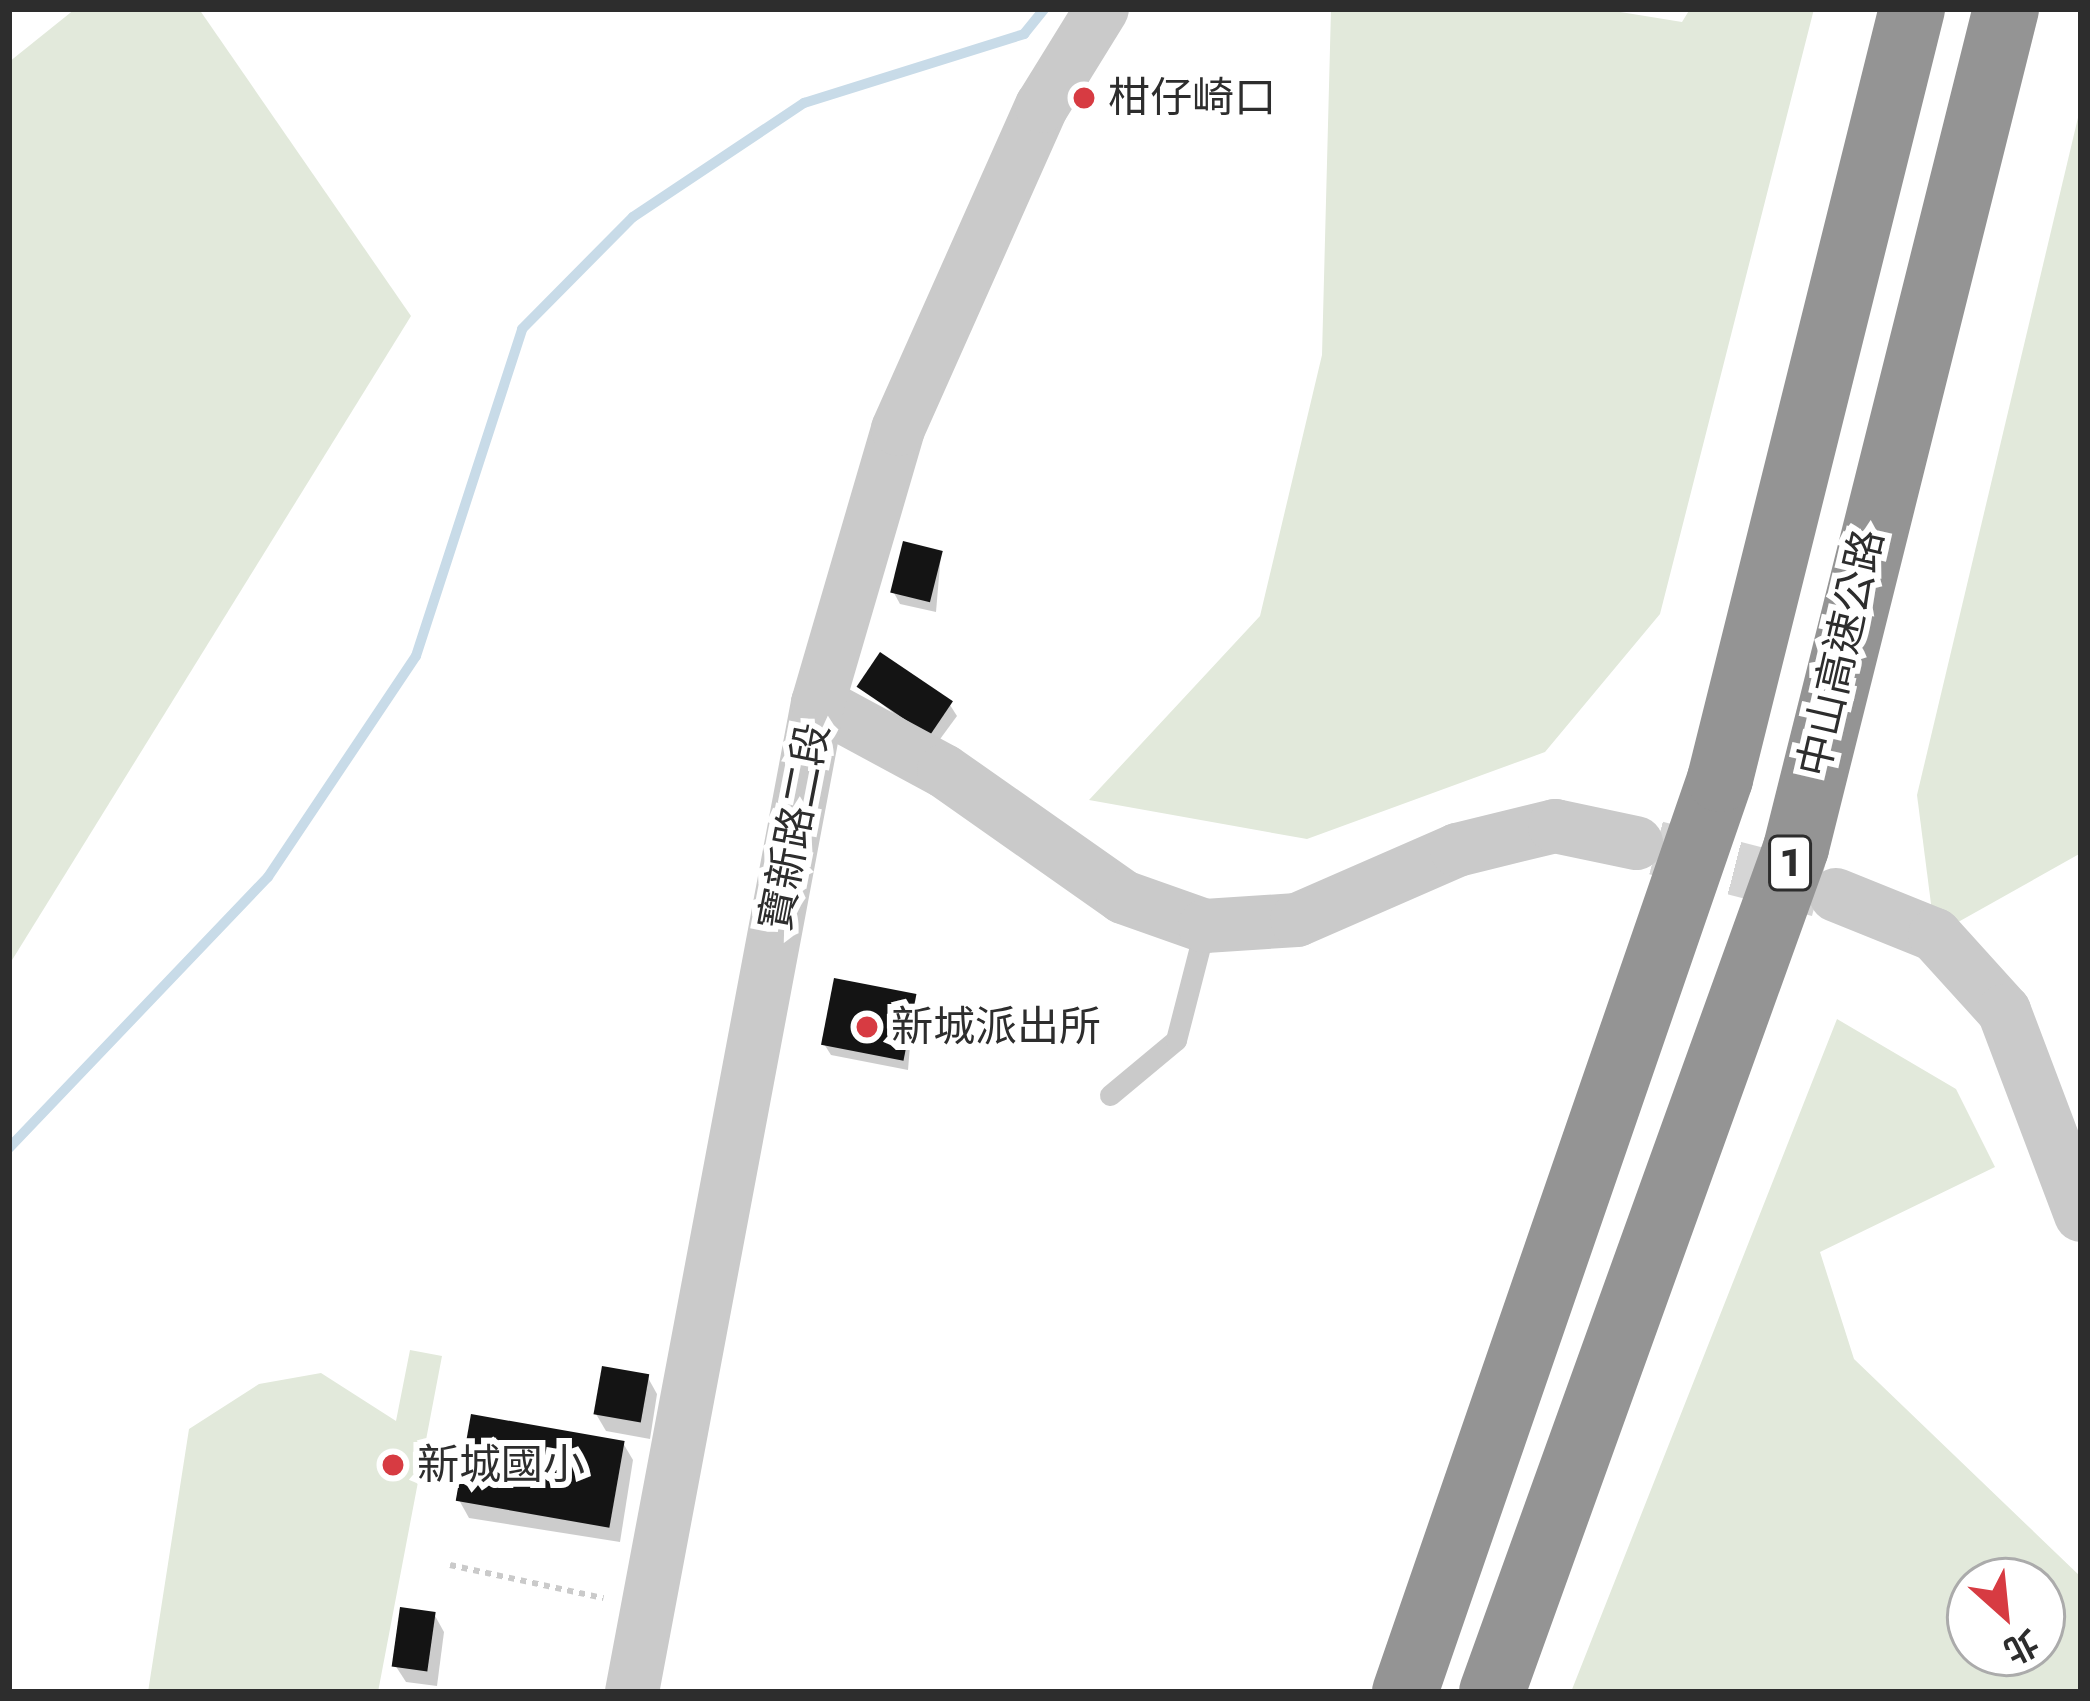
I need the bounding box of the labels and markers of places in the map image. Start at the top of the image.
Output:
place label: 柑仔崎口 [1108,73,1276,123]
marker: 柑仔崎口 [1071,85,1097,111]
place label: 新城派出所 [891,1002,1101,1052]
marker: 新城派出所 [854,1014,880,1040]
place label: 新城國小 [417,1440,585,1490]
marker: 新城國小 [380,1452,406,1478]

